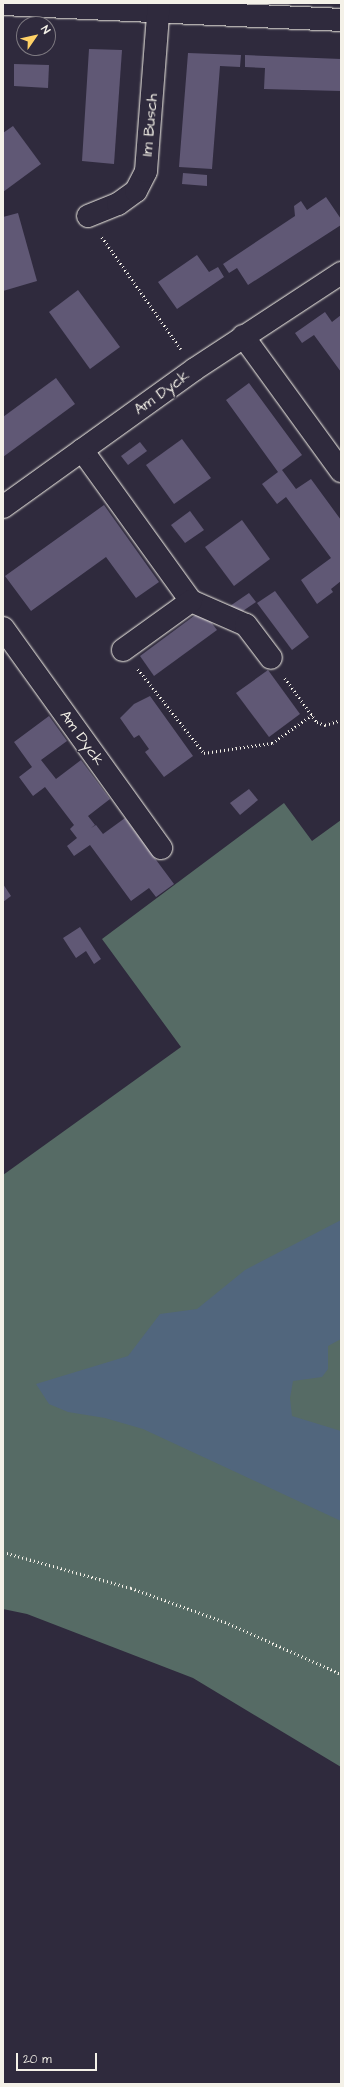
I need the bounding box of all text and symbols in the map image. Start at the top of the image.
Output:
north arrow [16,16,56,56]
text: N [37,23,54,37]
street label: Im Busch [138,93,162,157]
street label: Am Dyck [131,367,193,419]
street label: Am Dyck [56,707,108,769]
scale bar [18,2045,99,2071]
text: 20 m [23,2051,52,2068]

